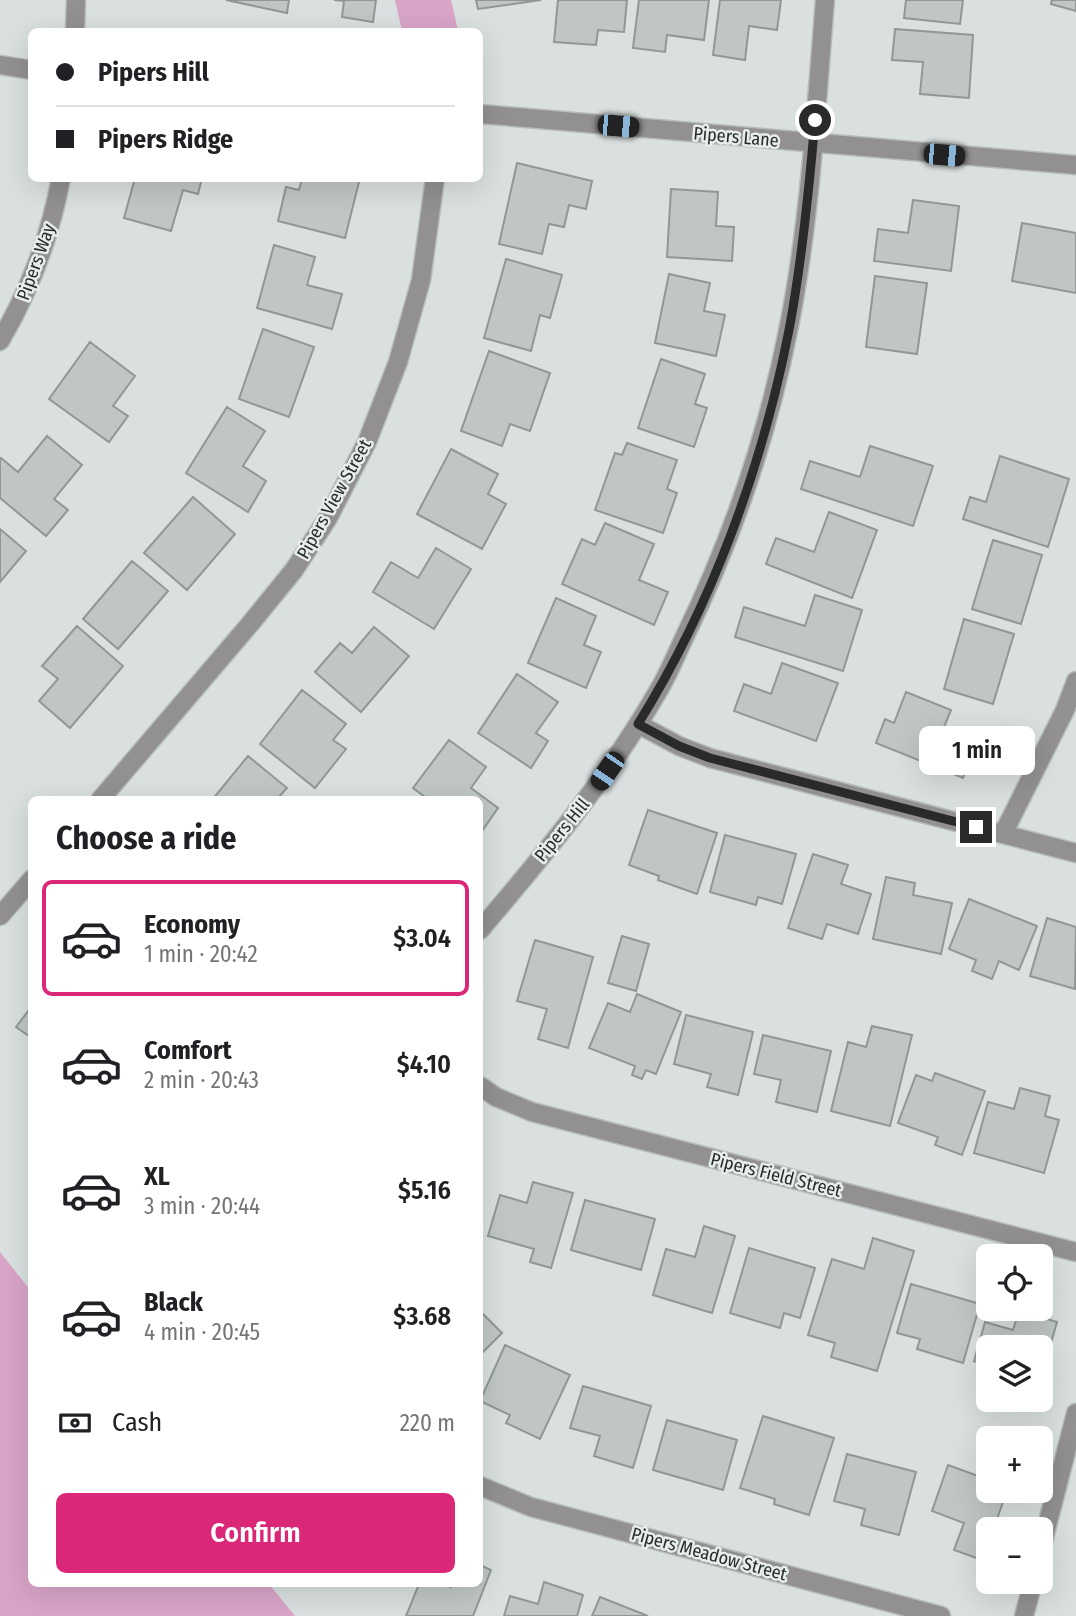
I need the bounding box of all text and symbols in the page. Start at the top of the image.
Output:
text: Pipers Hill [98,57,209,88]
route start [799,104,831,136]
car [597,114,640,138]
street label: Pipers Lane [692,122,780,152]
text: Pipers Ridge [98,124,233,155]
car [923,143,966,167]
street label: Pipers Way [12,221,60,303]
street label: Pipers View Street [292,435,376,563]
callout: 1 min [918,726,1034,774]
text: 1 min [952,736,1002,764]
car [587,748,628,794]
street label: Pipers Hill [530,794,594,866]
route end [960,811,992,843]
text: Choose a ride [56,819,237,857]
icon: car [60,907,123,970]
text: Economy [144,909,240,940]
text: $3.04 [393,923,451,954]
text: 1 min · 20:42 [144,940,258,968]
icon: car [60,1033,123,1096]
text: Comfort [144,1035,232,1066]
text: $4.10 [397,1049,451,1080]
text: 2 min · 20:43 [144,1066,259,1094]
street label: Pipers Field Street [708,1148,844,1202]
icon: car [60,1159,123,1222]
text: XL [144,1161,170,1192]
text: $5.16 [398,1175,451,1206]
text: 3 min · 20:44 [144,1192,260,1220]
map controls [976,1244,1053,1594]
button: locate [976,1244,1053,1321]
icon: car [60,1285,123,1348]
text: Black [144,1287,203,1318]
text: $3.68 [393,1301,451,1332]
text: 4 min · 20:45 [144,1318,260,1346]
button: layers [976,1335,1053,1412]
icon: cash [56,1404,94,1442]
text: Cash [112,1407,162,1438]
text: 220 m [400,1409,455,1437]
button: + [976,1426,1053,1503]
button: Confirm [56,1493,455,1573]
button: − [976,1517,1053,1594]
street label: Pipers Meadow Street [629,1523,789,1585]

